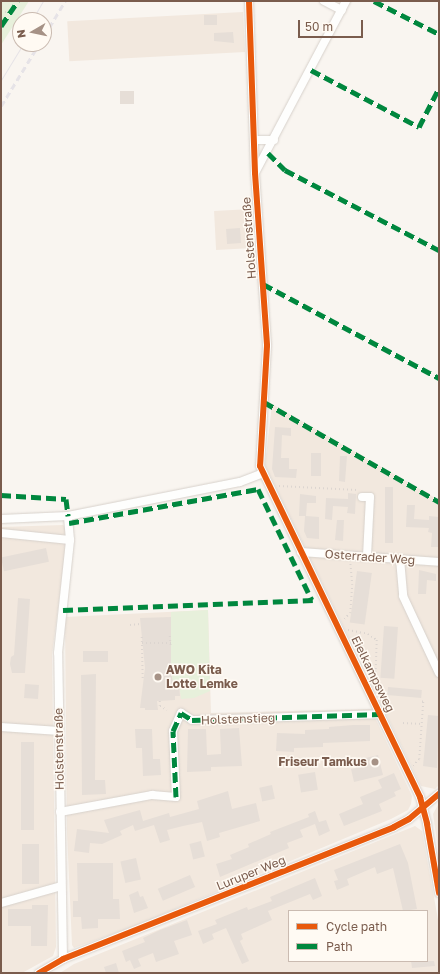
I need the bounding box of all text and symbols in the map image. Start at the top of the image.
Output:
north arrow [12,12,52,52]
scale bar [300,12,365,38]
text: 50 m [305,19,333,34]
text: N [14,29,28,39]
street label: Holstenstraße [239,197,259,279]
street label: Osterrader Weg [324,547,416,567]
street label: Eielkampsweg [348,634,398,714]
place label: AWO Kita Lotte Lemke [166,663,238,691]
marker: AWO Kita Lotte Lemke [153,672,163,682]
street label: Holstenstraße [51,708,67,790]
street label: Holstenstieg [201,711,275,727]
place label: Friseur Tamkus [278,755,367,769]
marker: Friseur Tamkus [370,757,380,767]
street label: Luruper Weg [214,853,288,893]
legend [288,910,428,962]
text: Cycle path [326,919,387,934]
text: Path [326,939,353,954]

